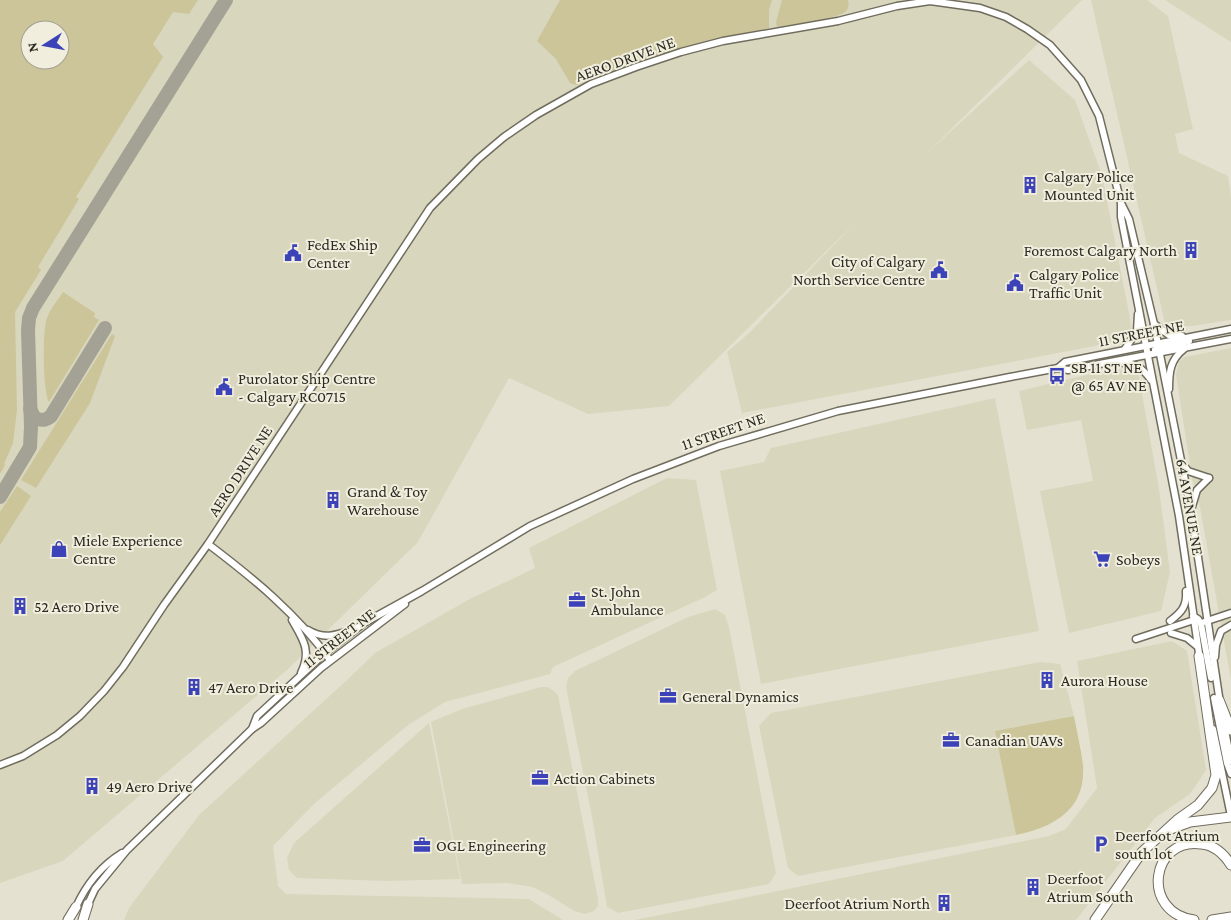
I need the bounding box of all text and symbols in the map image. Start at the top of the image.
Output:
north arrow [20,20,70,70]
street label: AERO DRIVE NE [573,33,677,85]
text: N [23,41,41,54]
place label: Calgary Police Mounted Unit [1044,168,1135,203]
building icon: Calgary Police Mounted Unit [1020,175,1040,195]
place label: FedEx Ship Center [307,236,378,271]
building icon: Foremost Calgary North [1181,240,1201,260]
place label: Foremost Calgary North [1024,242,1177,260]
public building icon: FedEx Ship Center [283,243,303,263]
place label: City of Calgary North Service Centre [793,253,926,288]
public building icon: City of Calgary North Service Centre [929,260,949,280]
place label: Calgary Police Traffic Unit [1029,266,1119,301]
public building icon: Calgary Police Traffic Unit [1005,273,1025,293]
street label: 11 STREET NE [1097,316,1186,350]
place label: SB 11 ST NE @ 65 AV NE [1071,359,1147,395]
bus stop icon: SB 11 ST NE @ 65 AV NE [1047,366,1067,386]
place label: Purolator Ship Centre - Calgary RC0715 [238,370,376,406]
public building icon: Purolator Ship Centre - Calgary RC0715 [214,377,234,397]
street label: 11 STREET NE [679,409,767,453]
street label: AERO DRIVE NE [204,422,276,519]
street label: 64 AVENUE NE [1173,457,1207,557]
place label: Grand & Toy Warehouse [347,483,428,518]
building icon: Grand & Toy Warehouse [323,490,343,510]
place label: Miele Experience Centre [73,532,182,567]
shop icon: Miele Experience Centre [49,539,69,559]
supermarket icon: Sobeys [1092,549,1112,569]
place label: Sobeys [1116,551,1160,569]
place label: St. John Ambulance [591,583,663,618]
office icon: St. John Ambulance [567,590,587,610]
building icon: 52 Aero Drive [10,596,30,616]
place label: 52 Aero Drive [34,598,119,615]
street label: 11 STREET NE [300,604,379,671]
building icon: Aurora House [1037,670,1057,690]
place label: Aurora House [1061,672,1148,689]
building icon: 47 Aero Drive [184,677,204,697]
place label: 47 Aero Drive [208,679,293,696]
office icon: General Dynamics [658,686,678,706]
place label: General Dynamics [682,688,799,706]
office icon: Canadian UAVs [941,730,961,750]
place label: Canadian UAVs [965,732,1063,749]
office icon: Action Cabinets [530,768,550,788]
place label: Action Cabinets [554,770,655,787]
building icon: 49 Aero Drive [82,776,102,796]
place label: 49 Aero Drive [106,778,192,795]
place label: Deerfoot Atrium south lot [1115,827,1220,862]
parking icon: Deerfoot Atrium south lot [1091,834,1111,854]
office icon: OGL Engineering [412,835,432,855]
place label: OGL Engineering [436,837,546,855]
place label: Deerfoot Atrium South [1047,870,1134,905]
building icon: Deerfoot Atrium South [1023,877,1043,897]
building icon: Deerfoot Atrium North [934,893,954,913]
place label: Deerfoot Atrium North [784,895,930,912]

